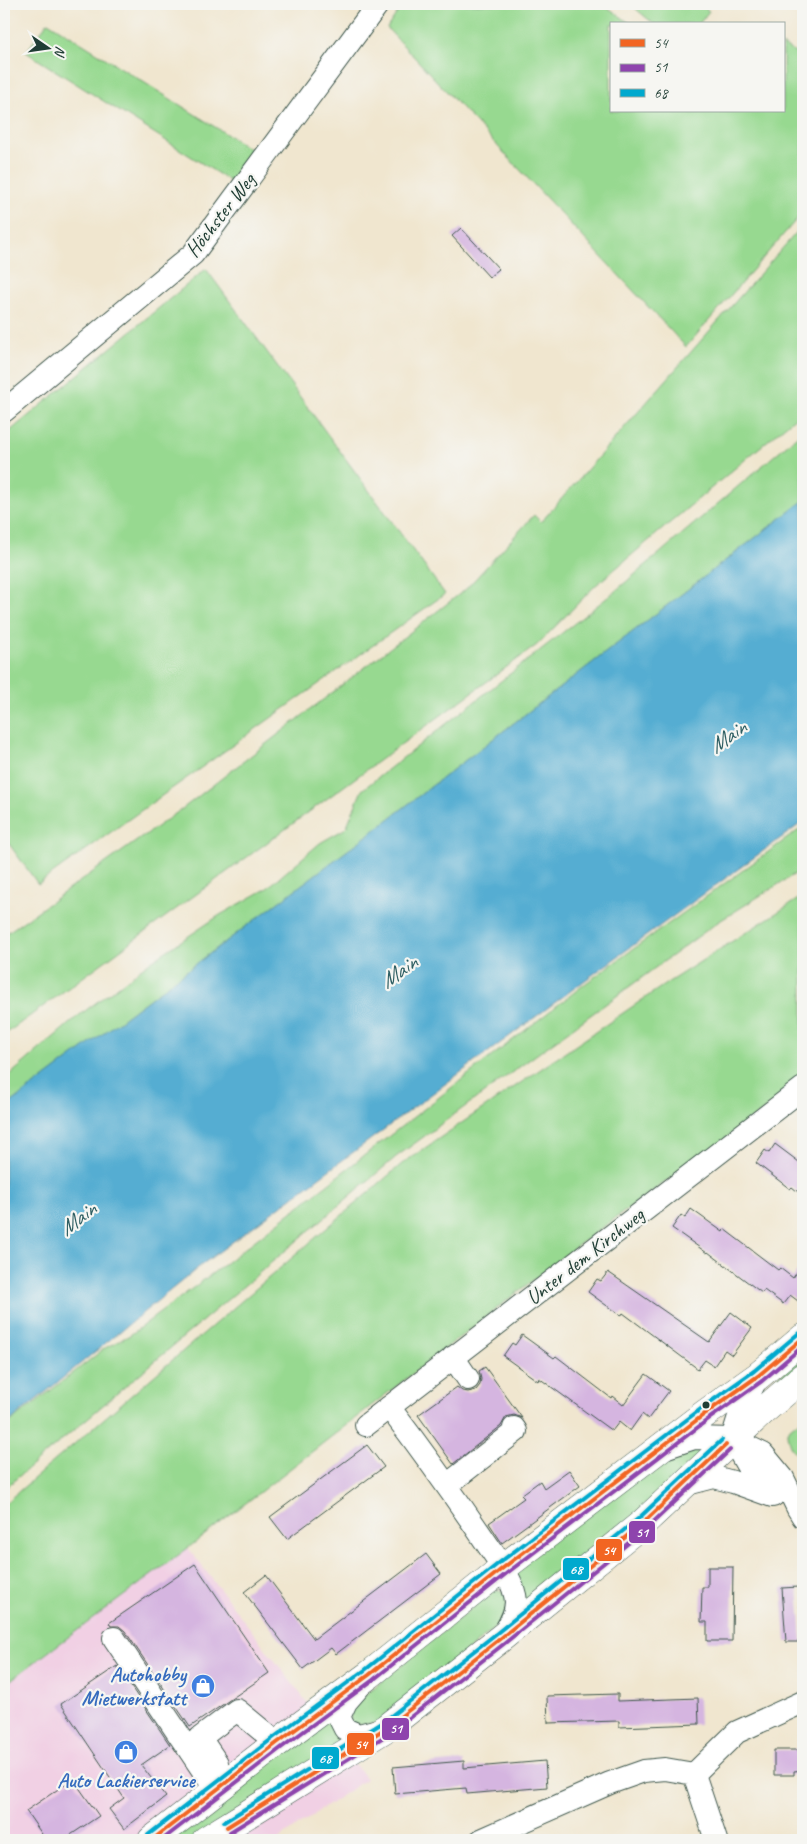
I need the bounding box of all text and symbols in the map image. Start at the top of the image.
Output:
north arrow [22,22,72,72]
legend [610,22,784,112]
text: 54 [654,34,669,53]
text: N [50,45,69,59]
text: 51 [654,58,669,77]
text: 68 [654,84,669,103]
street label: Höchster Weg [179,167,262,262]
water label: Main [703,713,753,760]
water label: Main [374,948,424,995]
water label: Main [53,1194,103,1242]
street label: Unter dem Kirchweg [521,1201,651,1310]
unlabelled marker [701,1400,711,1410]
line badge: 51 [628,1520,656,1544]
text: 51 [636,1524,650,1541]
line badge: 54 [595,1538,623,1562]
text: 54 [603,1542,617,1559]
line badge: 68 [562,1557,590,1581]
text: 68 [570,1561,584,1578]
place label: Autohobby Mietwerkstatt [82,1661,189,1711]
shop icon: Autohobby Mietwerkstatt [190,1673,216,1699]
line badge: 51 [381,1717,410,1741]
text: 51 [390,1720,404,1737]
line badge: 54 [346,1732,375,1756]
text: 54 [355,1736,369,1753]
shop icon: Auto Lackierservice [113,1739,139,1765]
line badge: 68 [311,1746,340,1770]
text: 68 [319,1750,333,1767]
place label: Auto Lackierservice [57,1767,197,1793]

